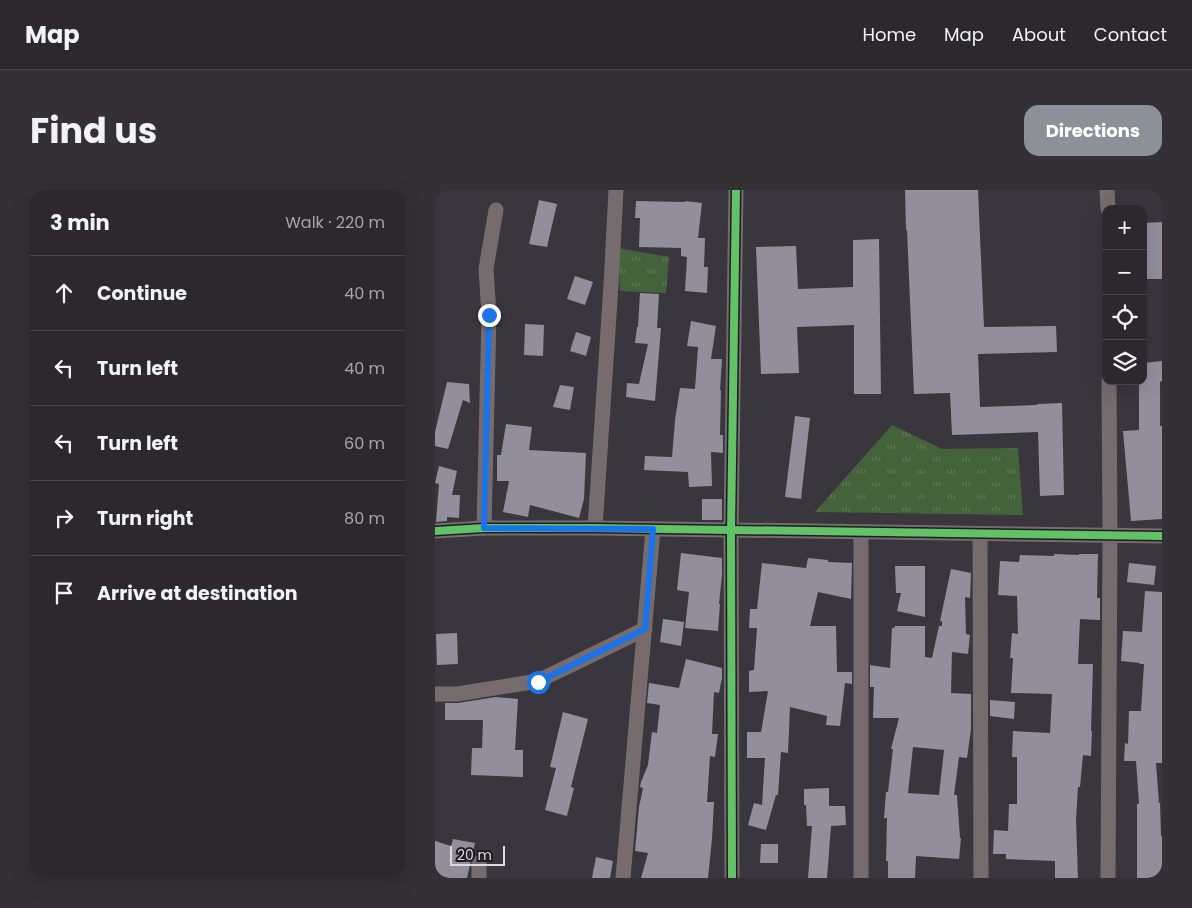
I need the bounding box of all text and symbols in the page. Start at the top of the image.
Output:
text: Map [25,18,80,51]
text: Home [862,22,916,47]
text: Map [944,22,984,47]
text: About [1012,22,1066,47]
text: Contact [1094,22,1167,47]
button: Directions [1024,105,1162,156]
text: Find us [30,106,157,155]
map controls [1102,205,1147,385]
button: + [1102,205,1147,250]
text: 3 min [50,208,110,237]
text: Walk · 220 m [285,211,385,234]
button: − [1102,250,1147,295]
icon: ahead [50,279,78,307]
text: Continue [97,280,187,307]
text: 40 m [344,282,385,305]
button: locate [1102,295,1147,340]
route end [478,304,501,327]
button: layers [1102,340,1147,385]
icon: left [50,354,78,382]
text: Turn left [97,355,178,382]
text: 40 m [344,357,385,380]
icon: left [50,429,78,457]
text: Turn left [97,430,178,457]
text: 60 m [344,432,385,455]
icon: right [50,504,78,532]
text: Turn right [97,505,193,532]
text: 80 m [344,507,385,530]
icon: arrive [50,579,78,607]
text: Arrive at destination [97,580,298,607]
route start [527,671,550,694]
scale bar [450,843,505,866]
text: 20 m [457,845,492,865]

